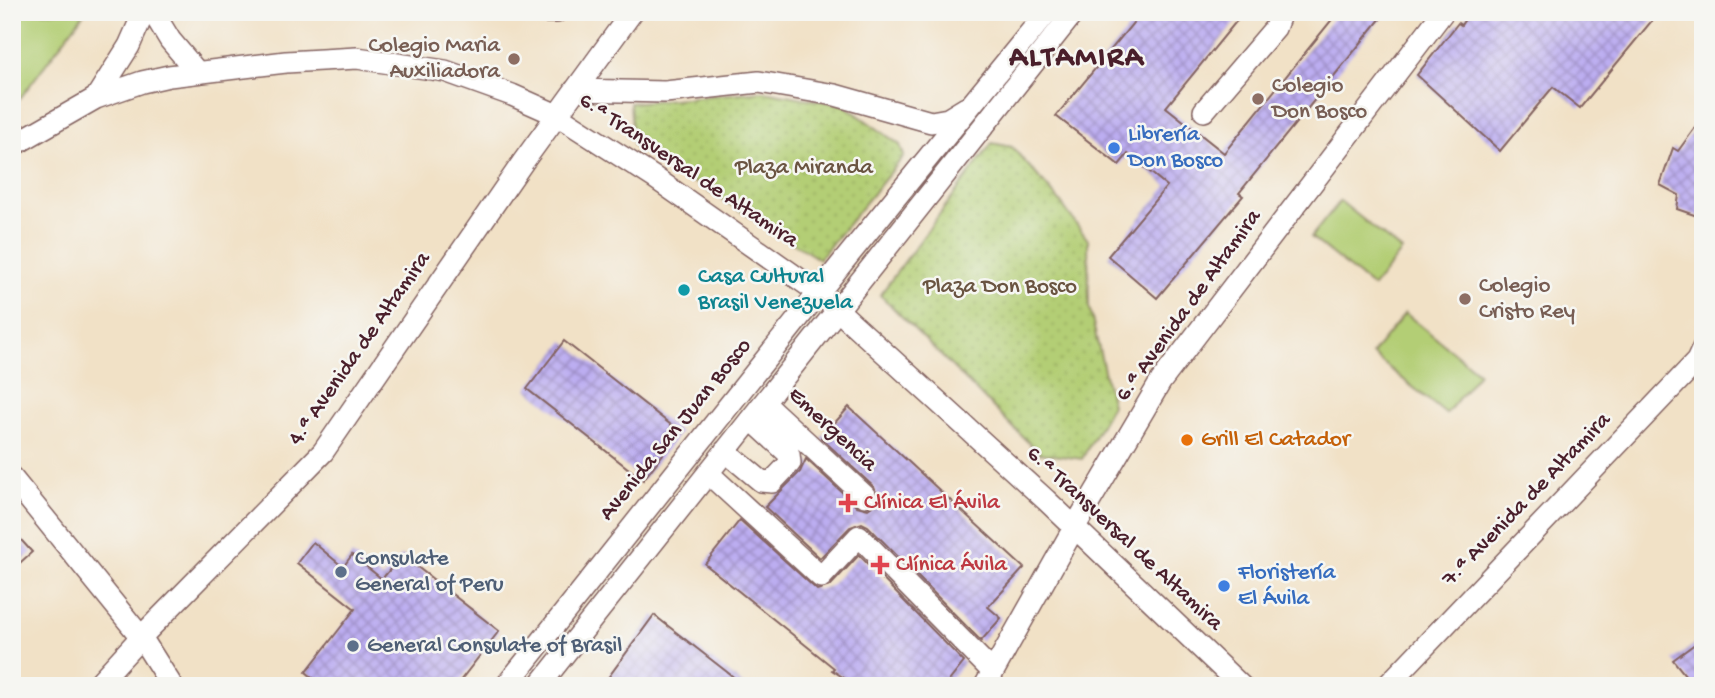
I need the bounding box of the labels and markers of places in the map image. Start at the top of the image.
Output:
place label: Colegio Maria Auxiliadora [369,33,501,86]
marker: Colegio Maria Auxiliadora [506,51,522,67]
place label: Colegio Don Bosco [1270,73,1367,126]
marker: Colegio Don Bosco [1250,91,1266,107]
place label: Librería Don Bosco [1126,122,1223,175]
marker: Librería Don Bosco [1106,140,1122,156]
place label: Casa Cultural Brasil Venezuela [697,264,854,317]
place label: Colegio Cristo Rey [1479,273,1575,326]
marker: Casa Cultural Brasil Venezuela [676,282,692,298]
marker: Colegio Cristo Rey [1457,291,1473,307]
place label: Grill El Catador [1201,427,1352,454]
marker: Grill El Catador [1179,432,1195,448]
place label: Clínica El Ávila [864,489,1001,517]
marker: Clínica El Ávila [838,493,858,513]
place label: Consulate General of Peru [355,546,504,599]
place label: Clínica Ávila [896,551,1008,579]
marker: Clínica Ávila [870,555,890,575]
place label: Floristería El Ávila [1237,560,1337,613]
marker: Consulate General of Peru [333,564,349,580]
marker: Floristería El Ávila [1216,578,1232,594]
place label: General Consulate of Brasil [367,633,622,660]
marker: General Consulate of Brasil [345,638,361,654]

